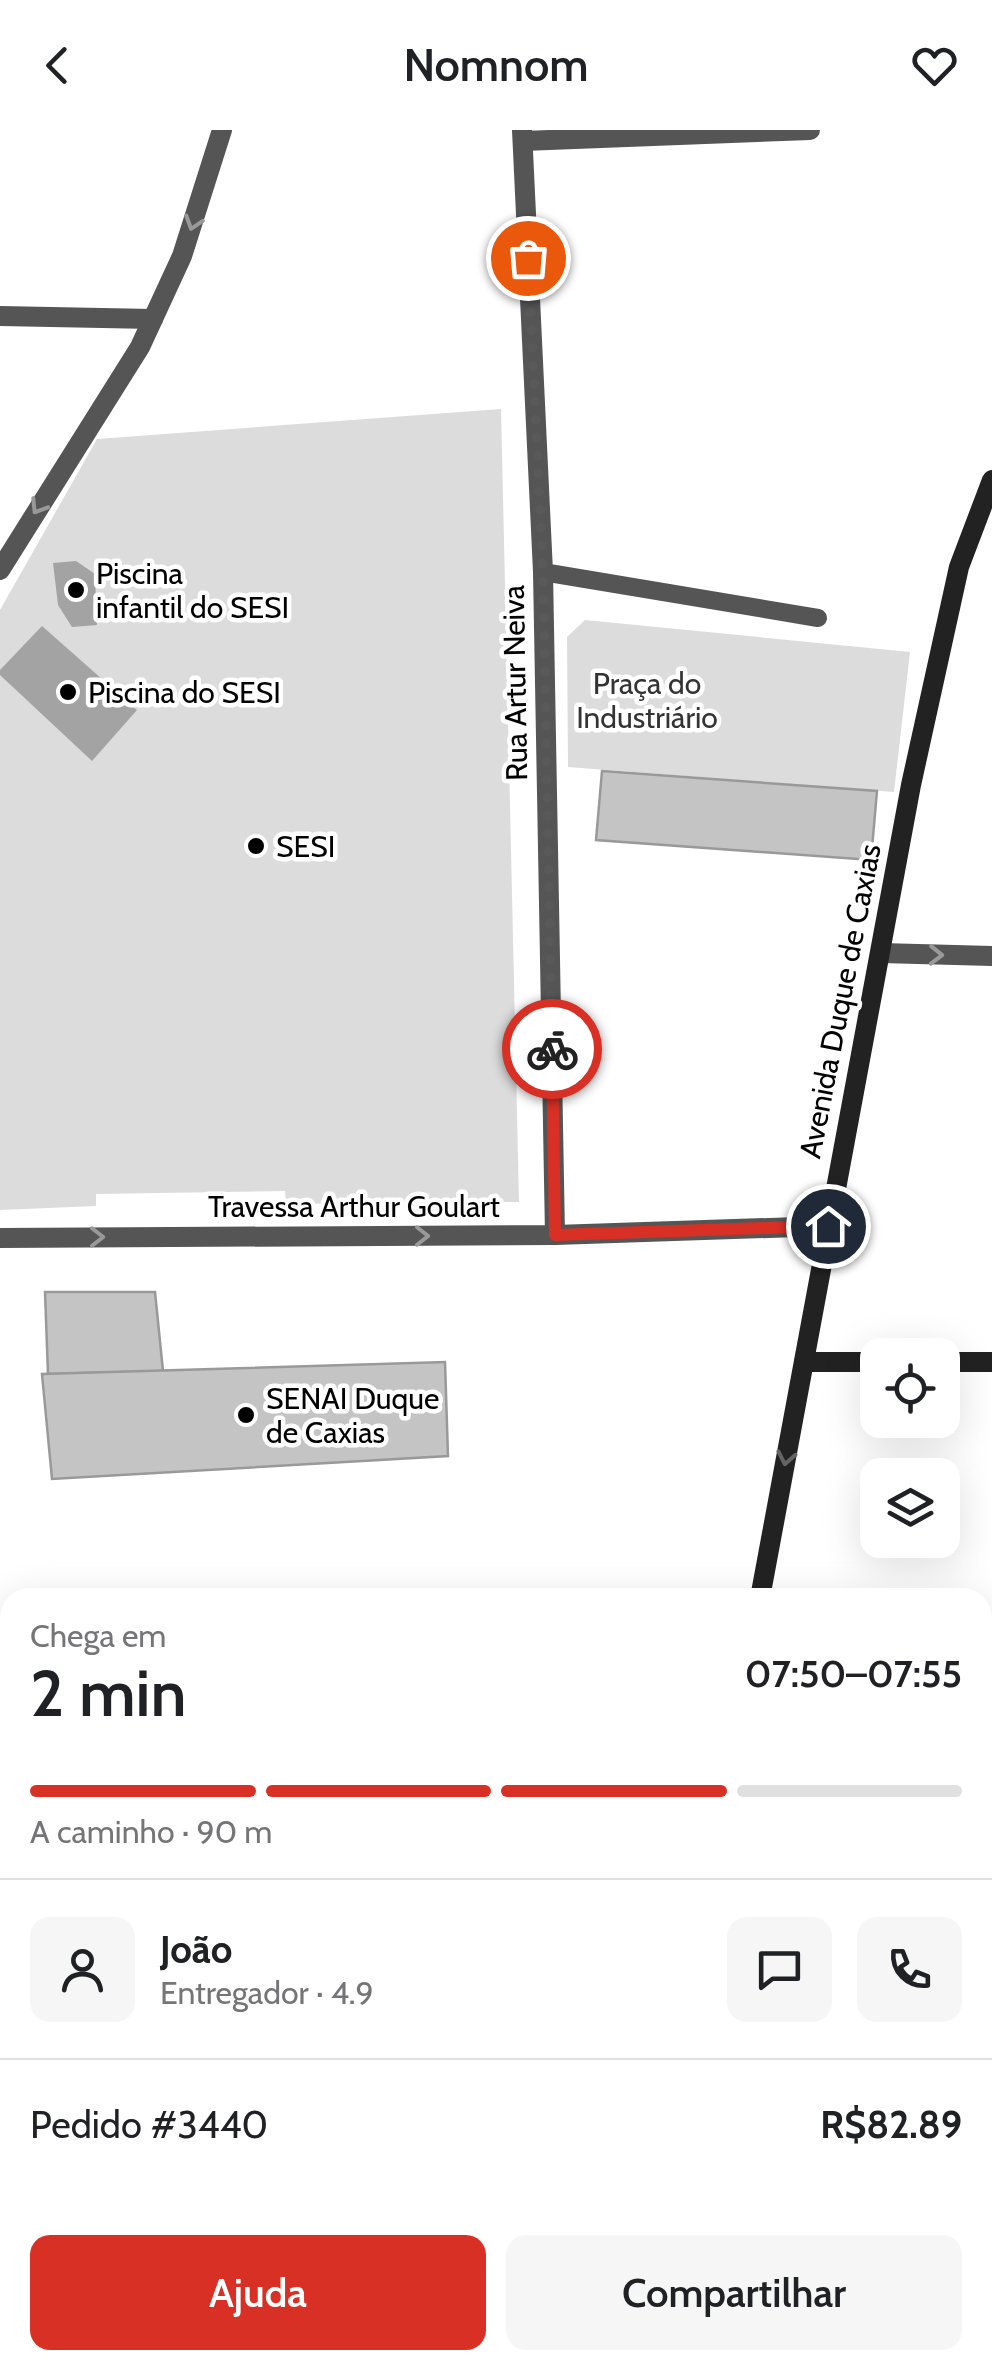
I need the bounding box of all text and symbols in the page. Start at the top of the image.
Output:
icon: back [30,38,85,93]
text: Nomnom [403,38,589,92]
icon: heart [907,38,962,93]
one-way arrow [185,214,205,231]
pin [486,216,571,301]
icon: bag [501,231,556,286]
one-way arrow [31,496,50,514]
place label: Piscina infantil do SESI [96,555,289,626]
marker: Piscina infantil do SESI [65,579,87,601]
street label: Rua Artur Neiva [495,584,535,781]
park label: Praça do Industriário [576,665,718,736]
place label: Piscina do SESI [88,674,281,711]
marker: Piscina do SESI [57,681,79,703]
place label: SESI [276,828,335,865]
marker: SESI [245,835,267,857]
street label: Avenida Duque de Caxias [791,841,889,1161]
one-way arrow [929,945,945,966]
courier [502,999,602,1099]
icon: bike [525,1022,580,1077]
pin [786,1184,871,1269]
street label: Travessa Arthur Goulart [208,1188,500,1225]
icon: home [801,1199,856,1254]
one-way arrow [416,1225,431,1247]
one-way arrow [90,1226,106,1248]
map controls [860,1338,960,1558]
button: locate [860,1338,960,1438]
place label: SENAI Duque de Caxias [266,1380,439,1451]
marker: SENAI Duque de Caxias [235,1404,257,1426]
one-way arrow [777,1449,798,1466]
button: layers [860,1458,960,1558]
text: Chega em [30,1616,166,1655]
text: 07:50–07:55 [745,1650,962,1697]
text: 2 min [30,1653,187,1732]
text: A caminho · 90 m [30,1812,272,1851]
button: person [30,1917,135,2022]
button: chat [727,1917,832,2022]
button: phone [857,1917,962,2022]
text: João [160,1926,232,1973]
text: Entregador · 4.9 [160,1973,374,2012]
text: Pedido #3440 [30,2101,268,2148]
text: R$82.89 [820,2101,962,2148]
button: Ajuda [30,2235,486,2350]
button: Compartilhar [506,2235,962,2350]

